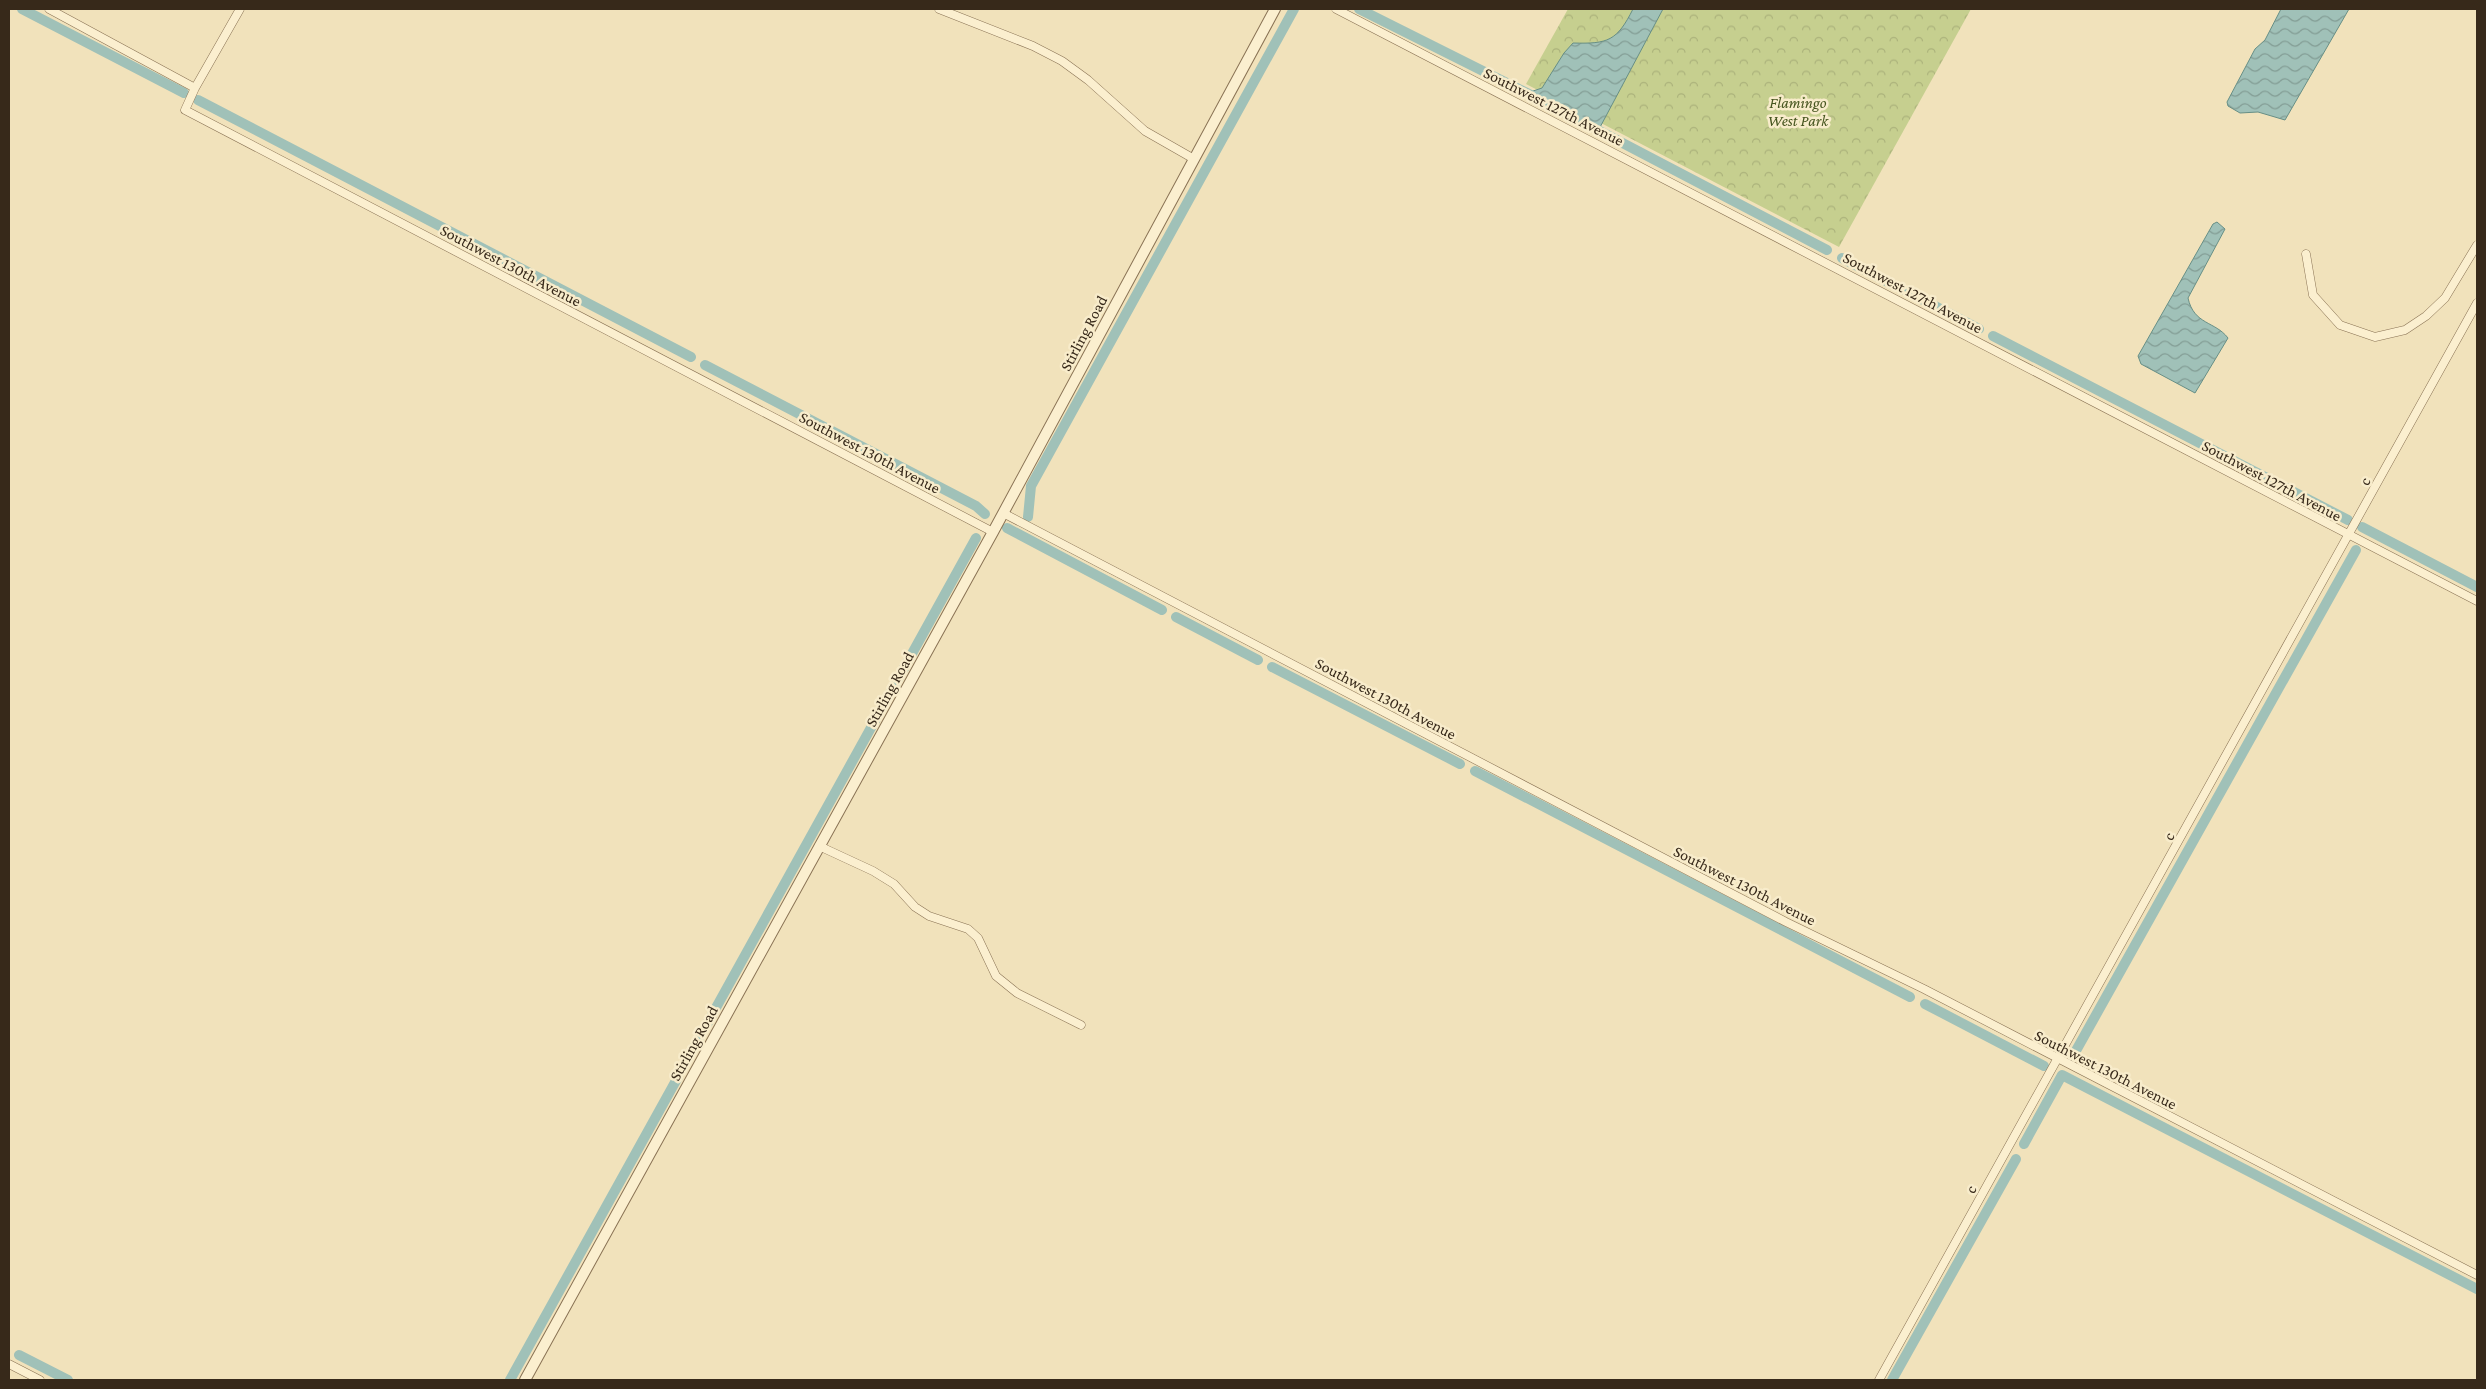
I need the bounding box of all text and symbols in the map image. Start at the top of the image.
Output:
street label: Southwest 127th Avenue [1481,64,1627,149]
park label: Flamingo West Park [1768,94,1829,129]
street label: Southwest 130th Avenue [437,221,584,310]
street label: Southwest 127th Avenue [1840,249,1985,336]
street label: Stirling Road [1057,292,1112,374]
street label: Southwest 130th Avenue [796,408,943,497]
street label: Southwest 127th Avenue [2199,437,2344,524]
street label: c [2355,474,2374,488]
street label: Stirling Road [862,648,918,730]
street label: Southwest 130th Avenue [1312,654,1459,743]
street label: c [2159,829,2178,843]
street label: Southwest 130th Avenue [1671,842,1819,929]
street label: Stirling Road [666,1002,722,1084]
street label: Southwest 130th Avenue [2032,1026,2180,1113]
street label: c [1961,1182,1980,1196]

